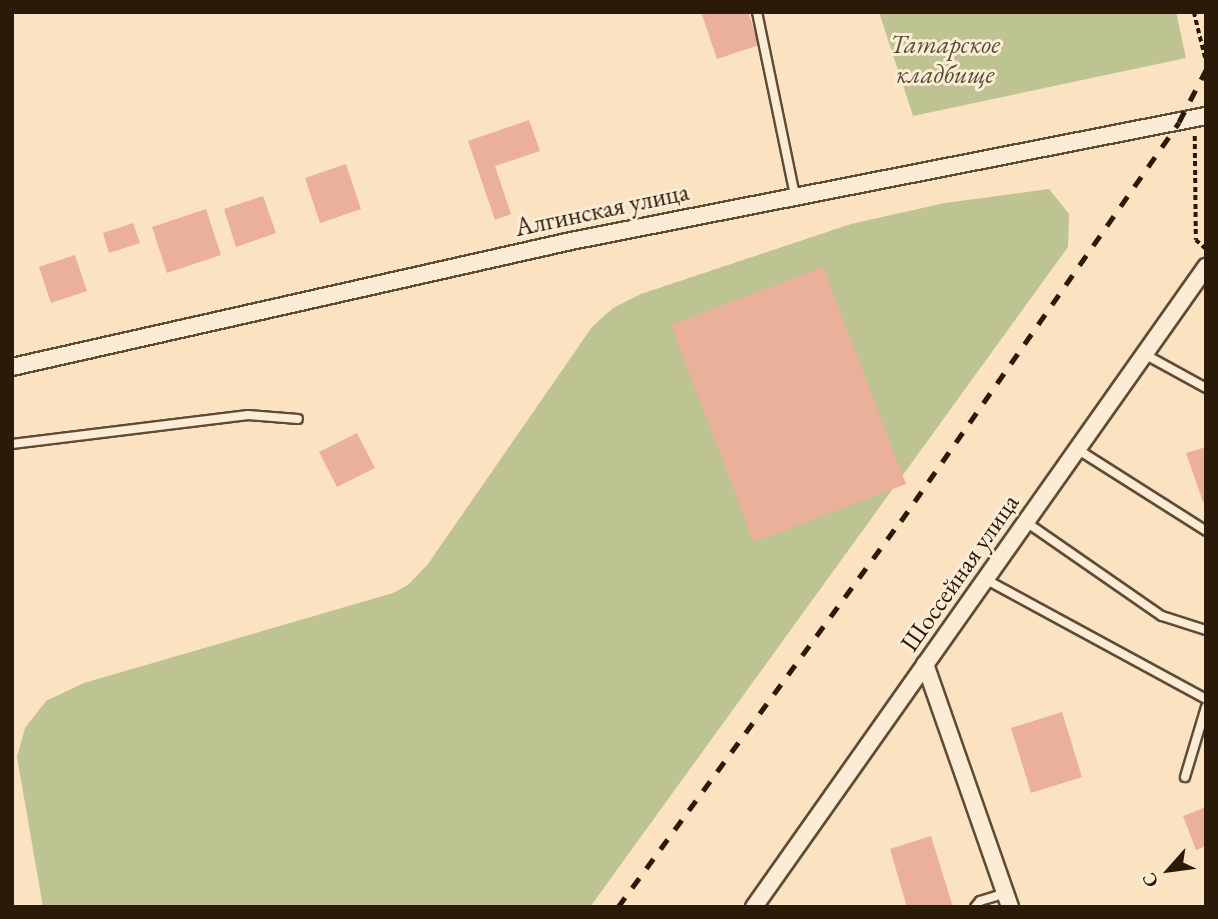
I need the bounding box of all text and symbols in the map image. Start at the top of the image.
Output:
park label: Татарское кладбище [890,29,1000,90]
street label: Алгинская улица [512,176,692,244]
street label: Шоссейная улица [894,488,1026,658]
north arrow [1134,835,1204,905]
text: С [1136,868,1164,892]

